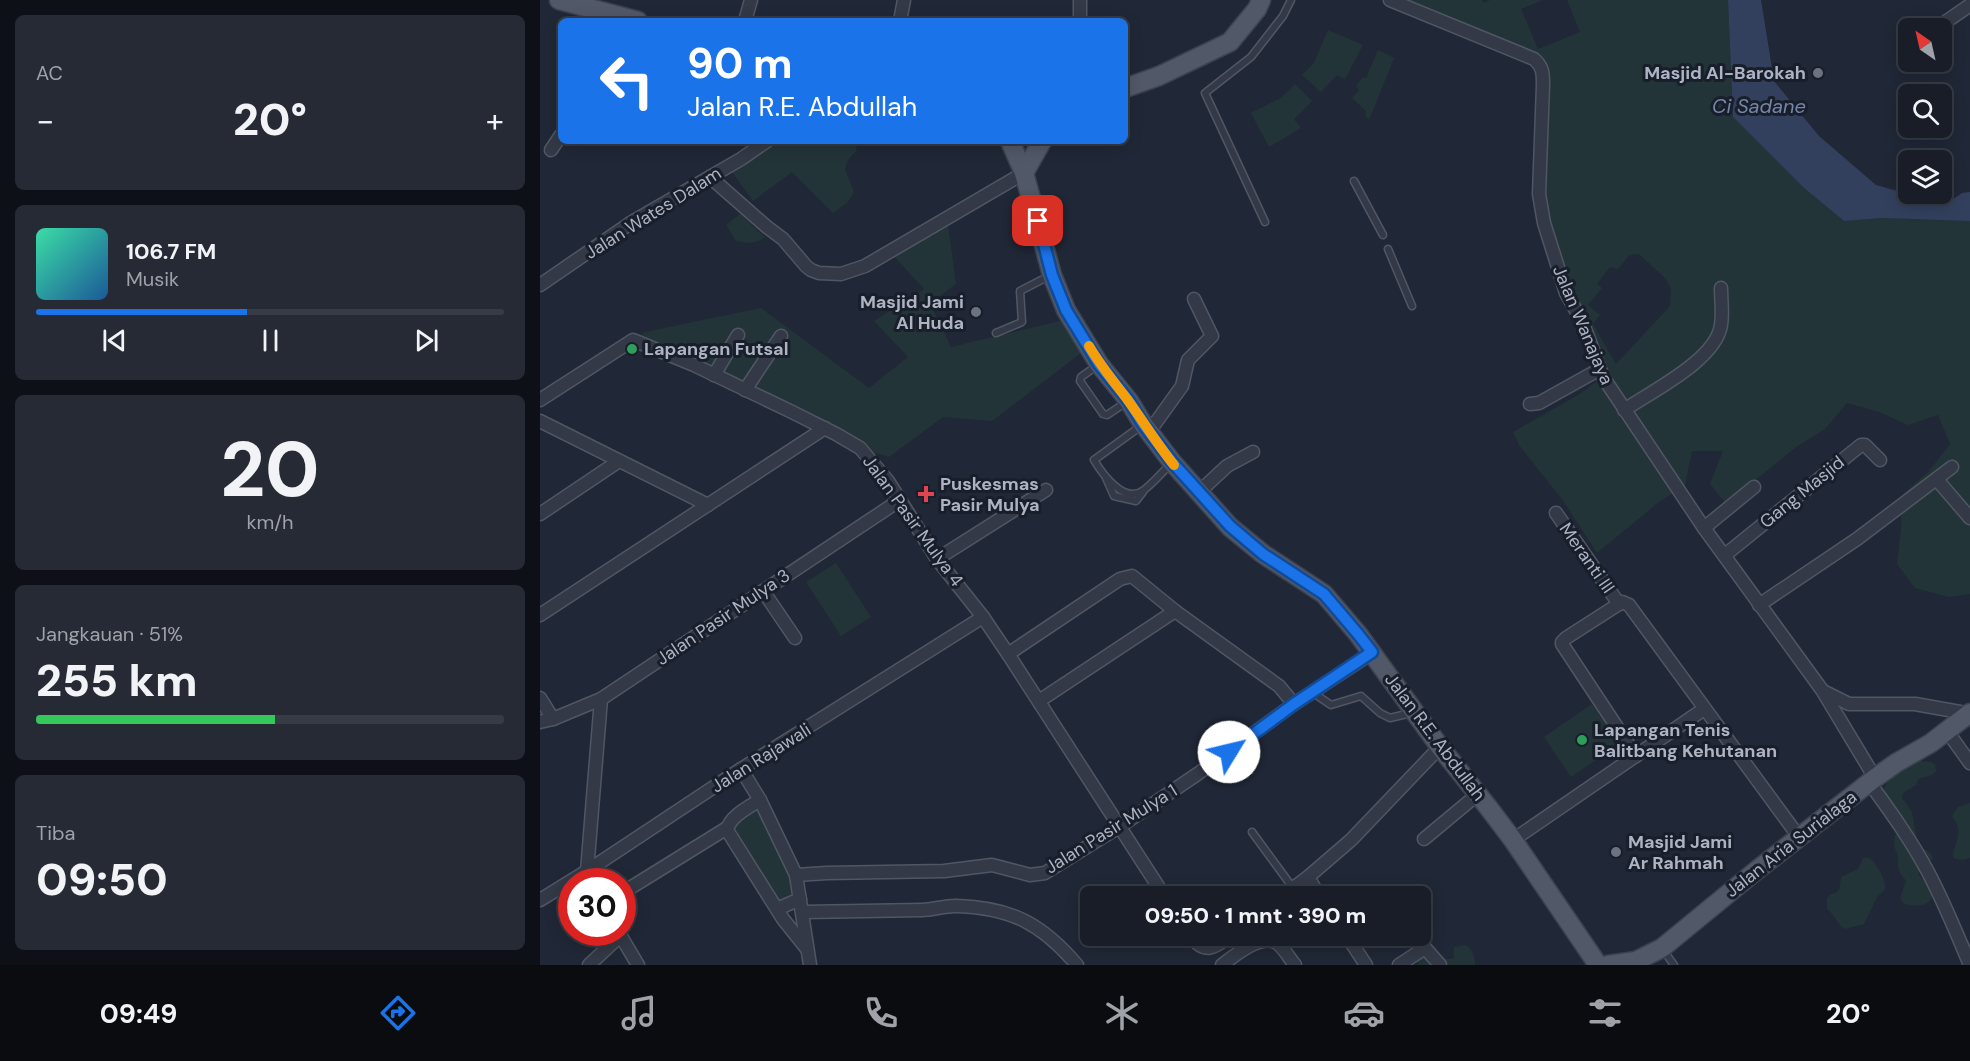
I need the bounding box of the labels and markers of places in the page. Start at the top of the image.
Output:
place label: Masjid Al-Barokah [1644,61,1806,85]
marker: Masjid Al-Barokah [1811,66,1825,80]
pin [1012,195,1063,246]
place label: Masjid Jami Al Huda [860,290,964,335]
marker: Masjid Jami Al Huda [969,305,983,319]
place label: Lapangan Futsal [644,337,788,361]
marker: Lapangan Futsal [625,342,639,356]
place label: Puskesmas Pasir Mulya [940,472,1040,517]
marker: Puskesmas Pasir Mulya [917,485,935,503]
place label: Lapangan Tenis Balitbang Kehutanan [1594,718,1777,763]
marker: Lapangan Tenis Balitbang Kehutanan [1575,733,1589,747]
place label: Masjid Jami Ar Rahmah [1628,830,1732,875]
marker: Masjid Jami Ar Rahmah [1609,845,1623,859]

